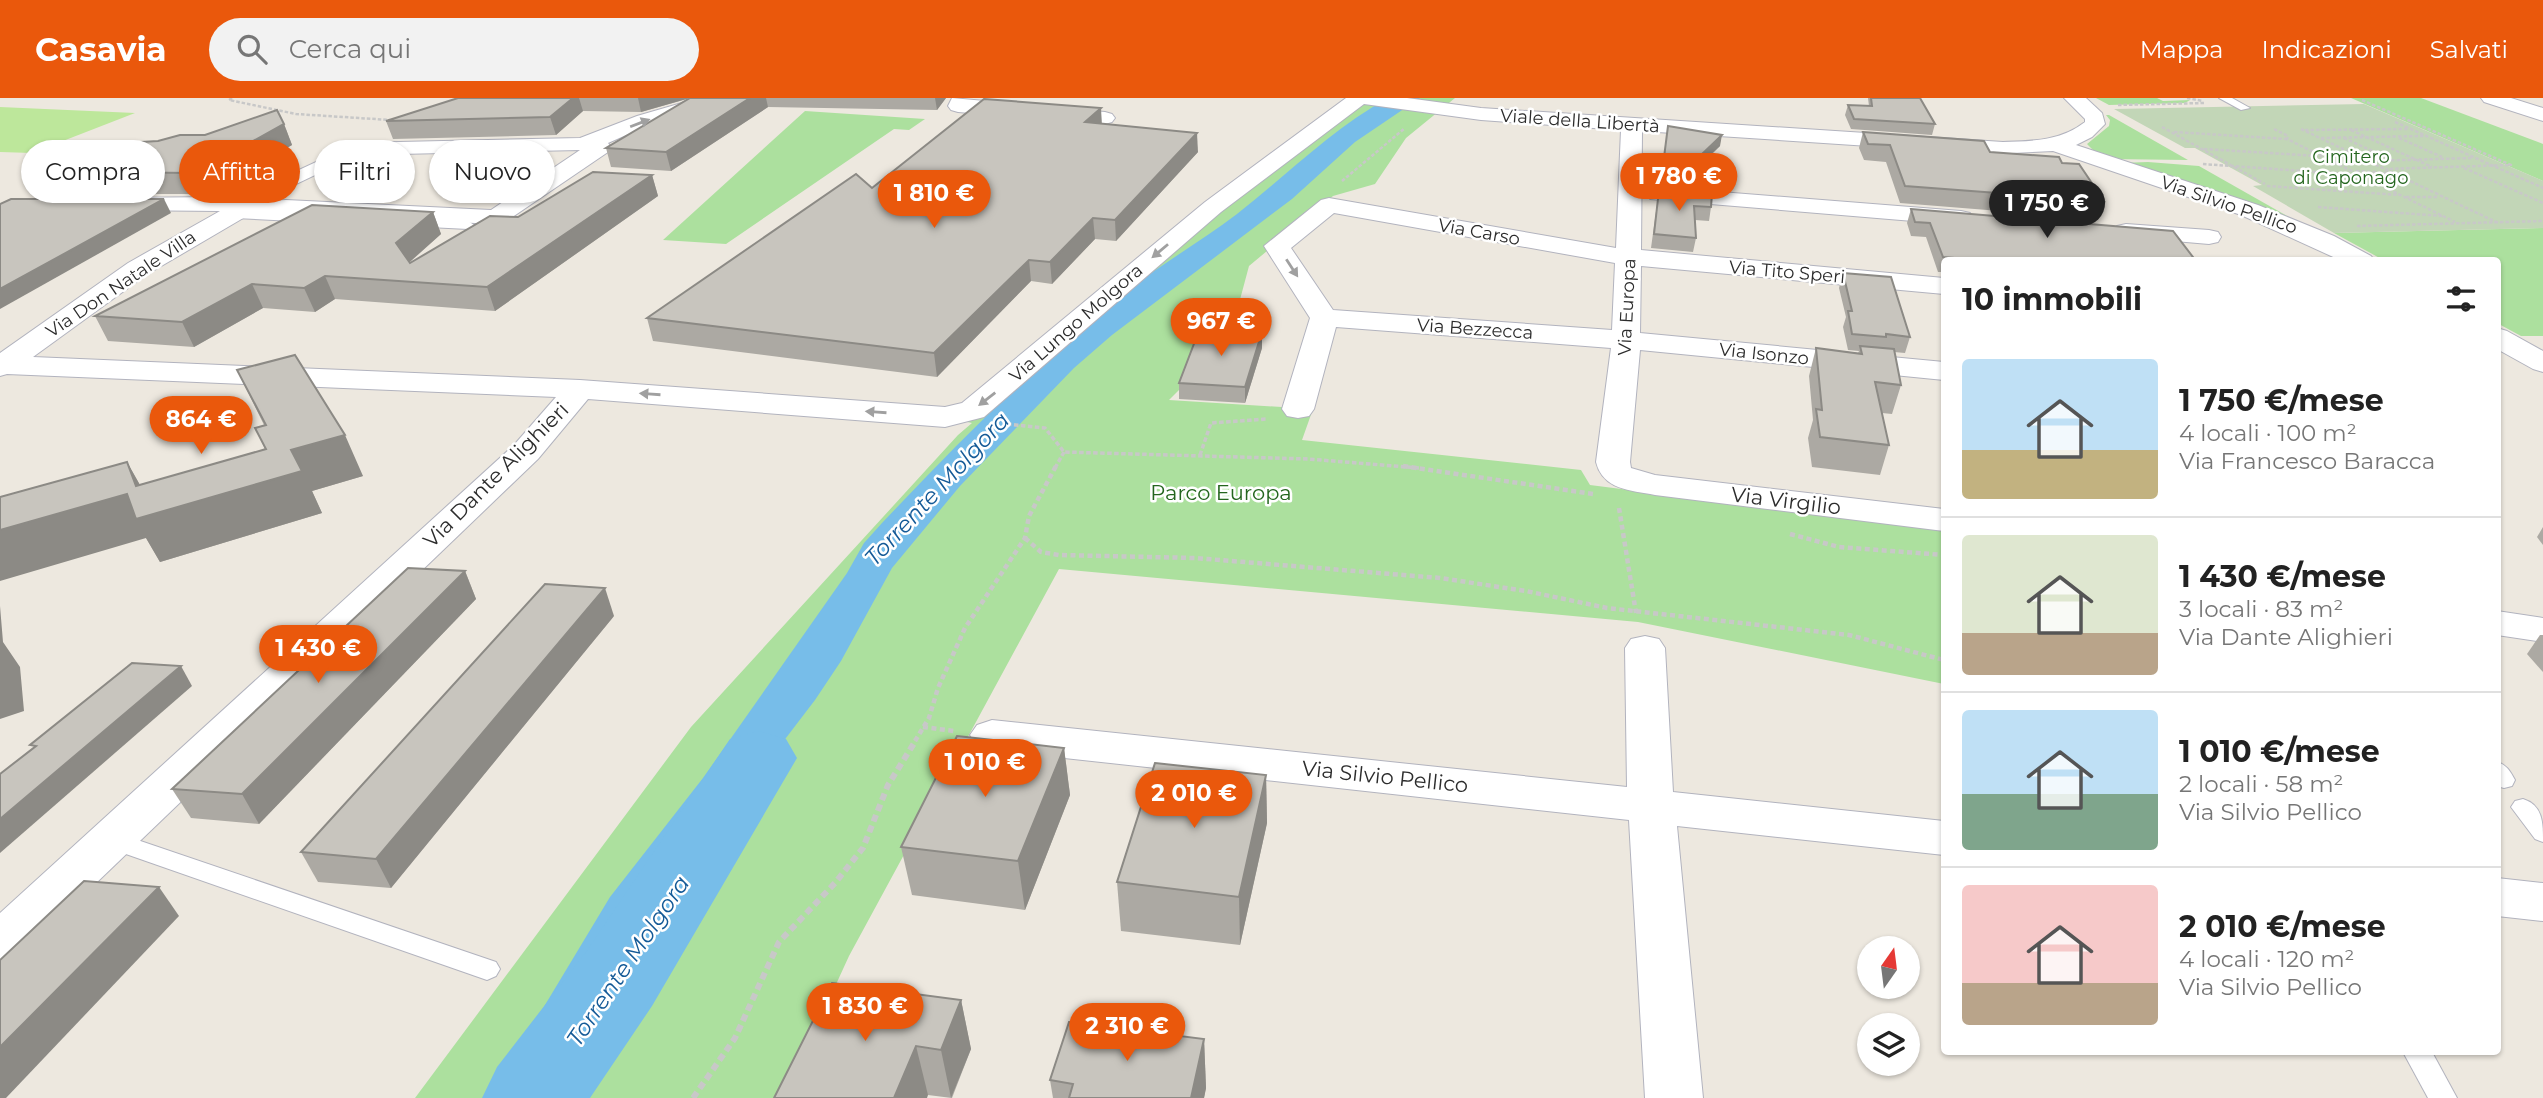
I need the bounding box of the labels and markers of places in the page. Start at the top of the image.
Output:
pin: 1 780 € [1614,153,1744,213]
pin: 1 810 € [869,170,999,230]
pin: 1 750 € [1982,180,2112,240]
pin: 967 € [1172,299,1270,358]
pin: 864 € [152,396,250,456]
pin: 1 430 € [253,626,383,685]
pin: 1 010 € [920,740,1050,799]
pin: 2 010 € [1129,770,1259,830]
pin: 1 830 € [800,984,930,1043]
pin: 2 310 € [1062,1004,1192,1063]

